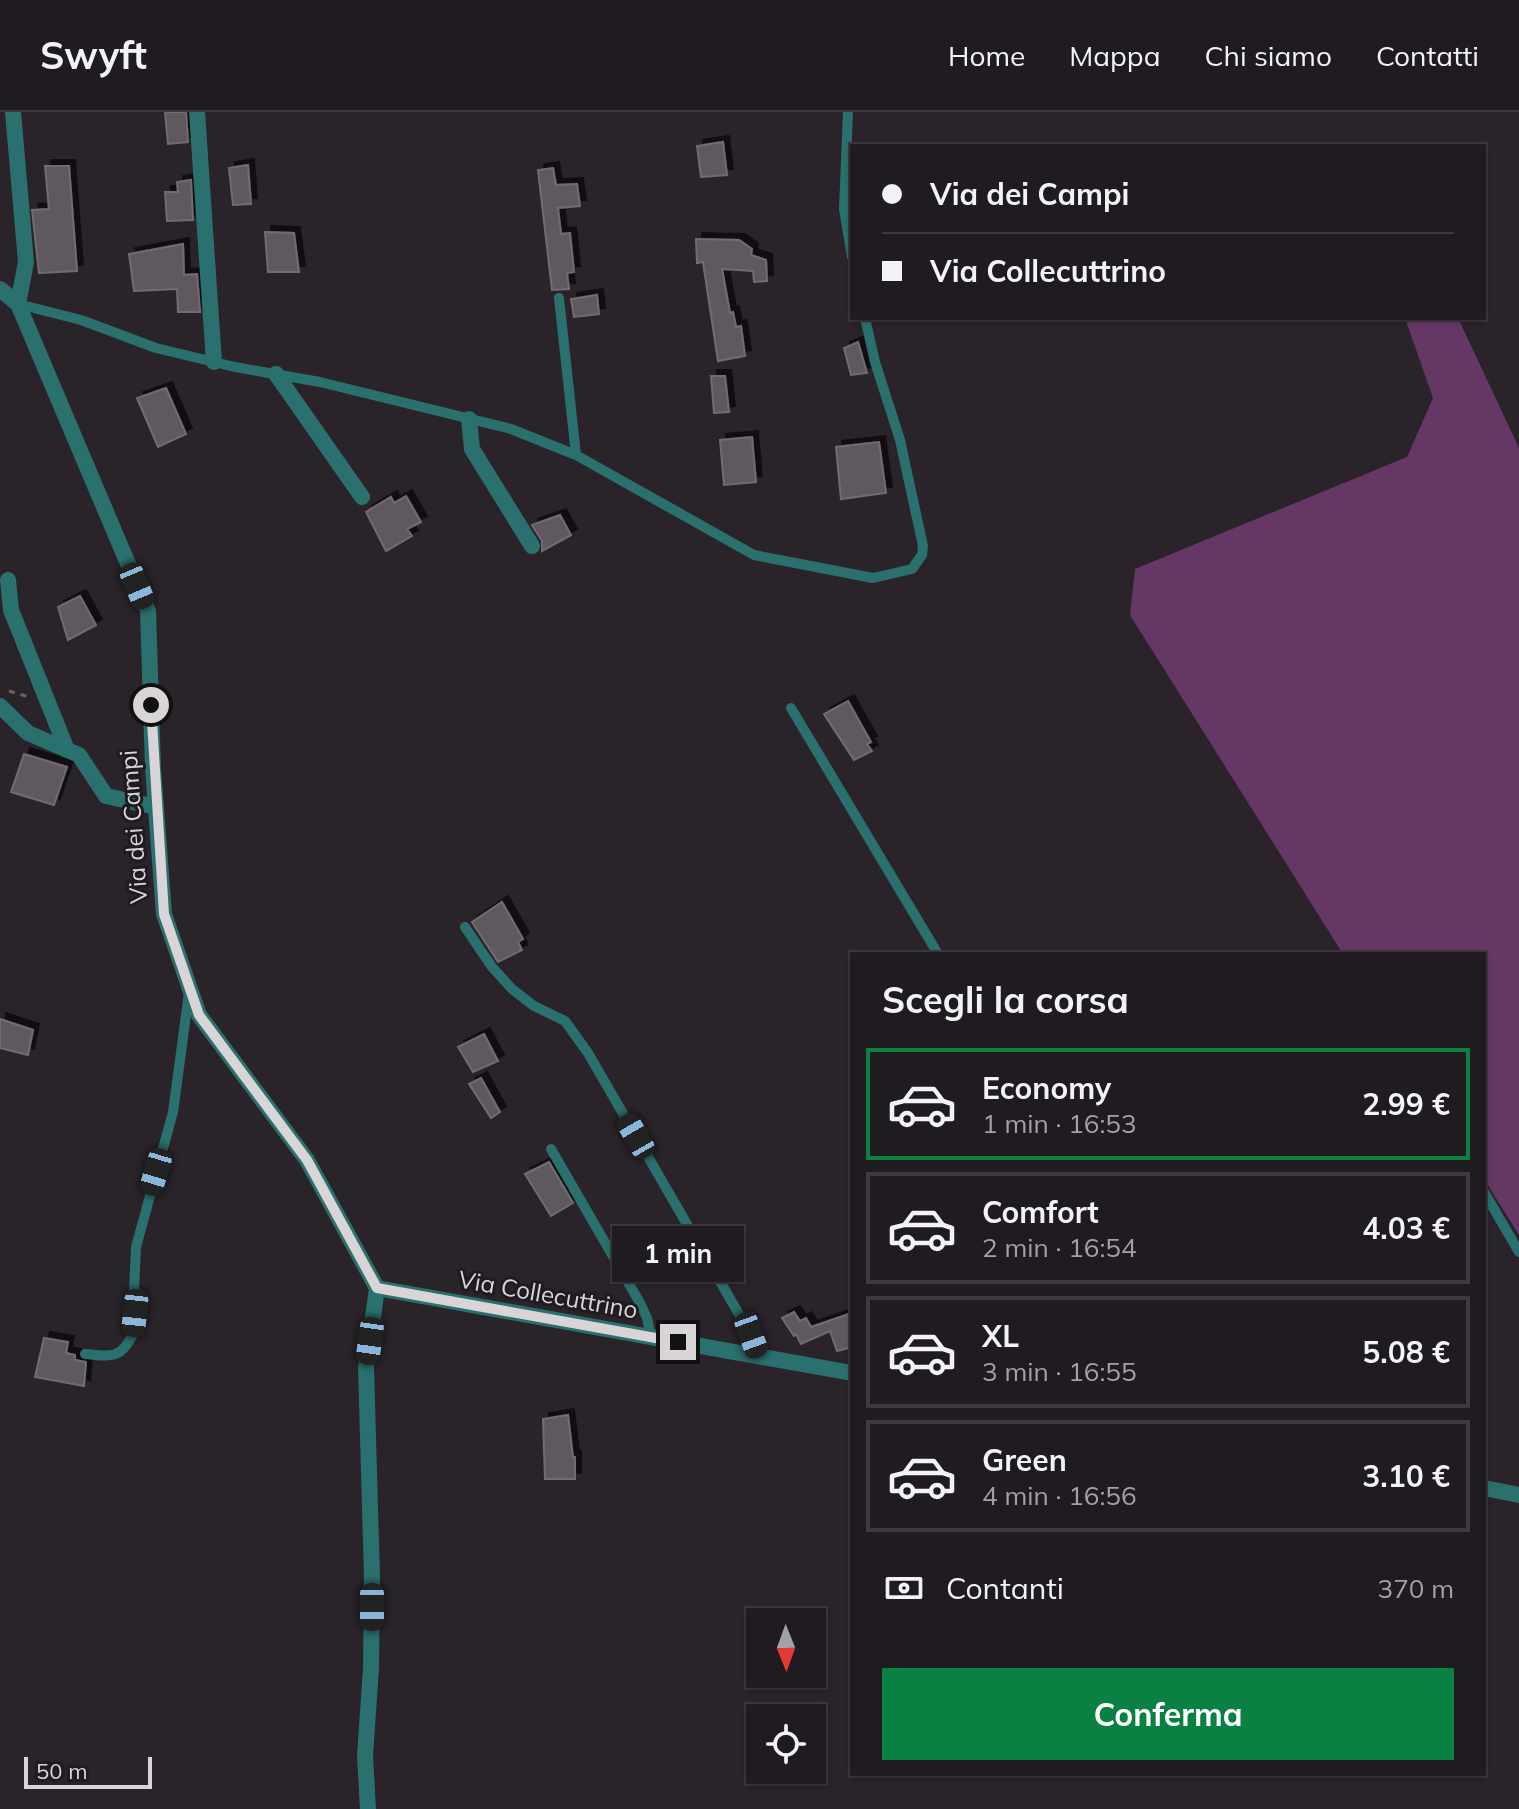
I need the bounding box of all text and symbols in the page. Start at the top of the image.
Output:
text: Swyft [40,31,147,79]
text: Home [948,38,1025,73]
text: Mappa [1069,38,1160,73]
text: Chi siamo [1204,38,1332,73]
text: Contatti [1376,38,1479,73]
text: Via dei Campi [930,175,1129,213]
text: Via Collecuttrino [930,252,1166,290]
car [117,559,157,613]
route start [133,687,169,723]
street label: Via dei Campi [113,749,153,905]
text: Scegli la corsa [882,977,1129,1022]
icon: car [886,1068,958,1140]
text: Economy [982,1069,1111,1107]
text: 2.99 € [1362,1085,1450,1123]
text: 1 min · 16:53 [982,1107,1137,1140]
car [614,1109,658,1163]
car [138,1146,174,1198]
icon: car [886,1192,958,1264]
text: Comfort [982,1193,1099,1231]
text: 4.03 € [1362,1209,1450,1247]
callout: 1 min [612,1226,744,1282]
text: 2 min · 16:54 [982,1231,1137,1264]
text: 1 min [644,1237,712,1270]
street label: Via Collecuttrino [456,1264,640,1325]
car [121,1288,149,1338]
car [732,1308,770,1362]
car [355,1316,385,1366]
icon: car [886,1316,958,1388]
text: XL [982,1317,1019,1355]
route end [660,1324,696,1360]
text: 5.08 € [1362,1333,1450,1371]
text: 3 min · 16:55 [982,1355,1137,1388]
icon: car [886,1440,958,1512]
text: Green [982,1441,1067,1479]
text: 3.10 € [1362,1457,1450,1495]
text: 4 min · 16:56 [982,1479,1137,1512]
icon: cash [882,1566,926,1610]
text: Contanti [946,1569,1064,1607]
text: 370 m [1378,1572,1454,1605]
car [360,1583,384,1631]
north arrow [746,1608,826,1688]
map controls [746,1608,826,1784]
button: Conferma [882,1668,1454,1760]
button: locate [746,1704,826,1784]
scale bar [24,1753,152,1789]
text: 50 m [36,1757,87,1785]

